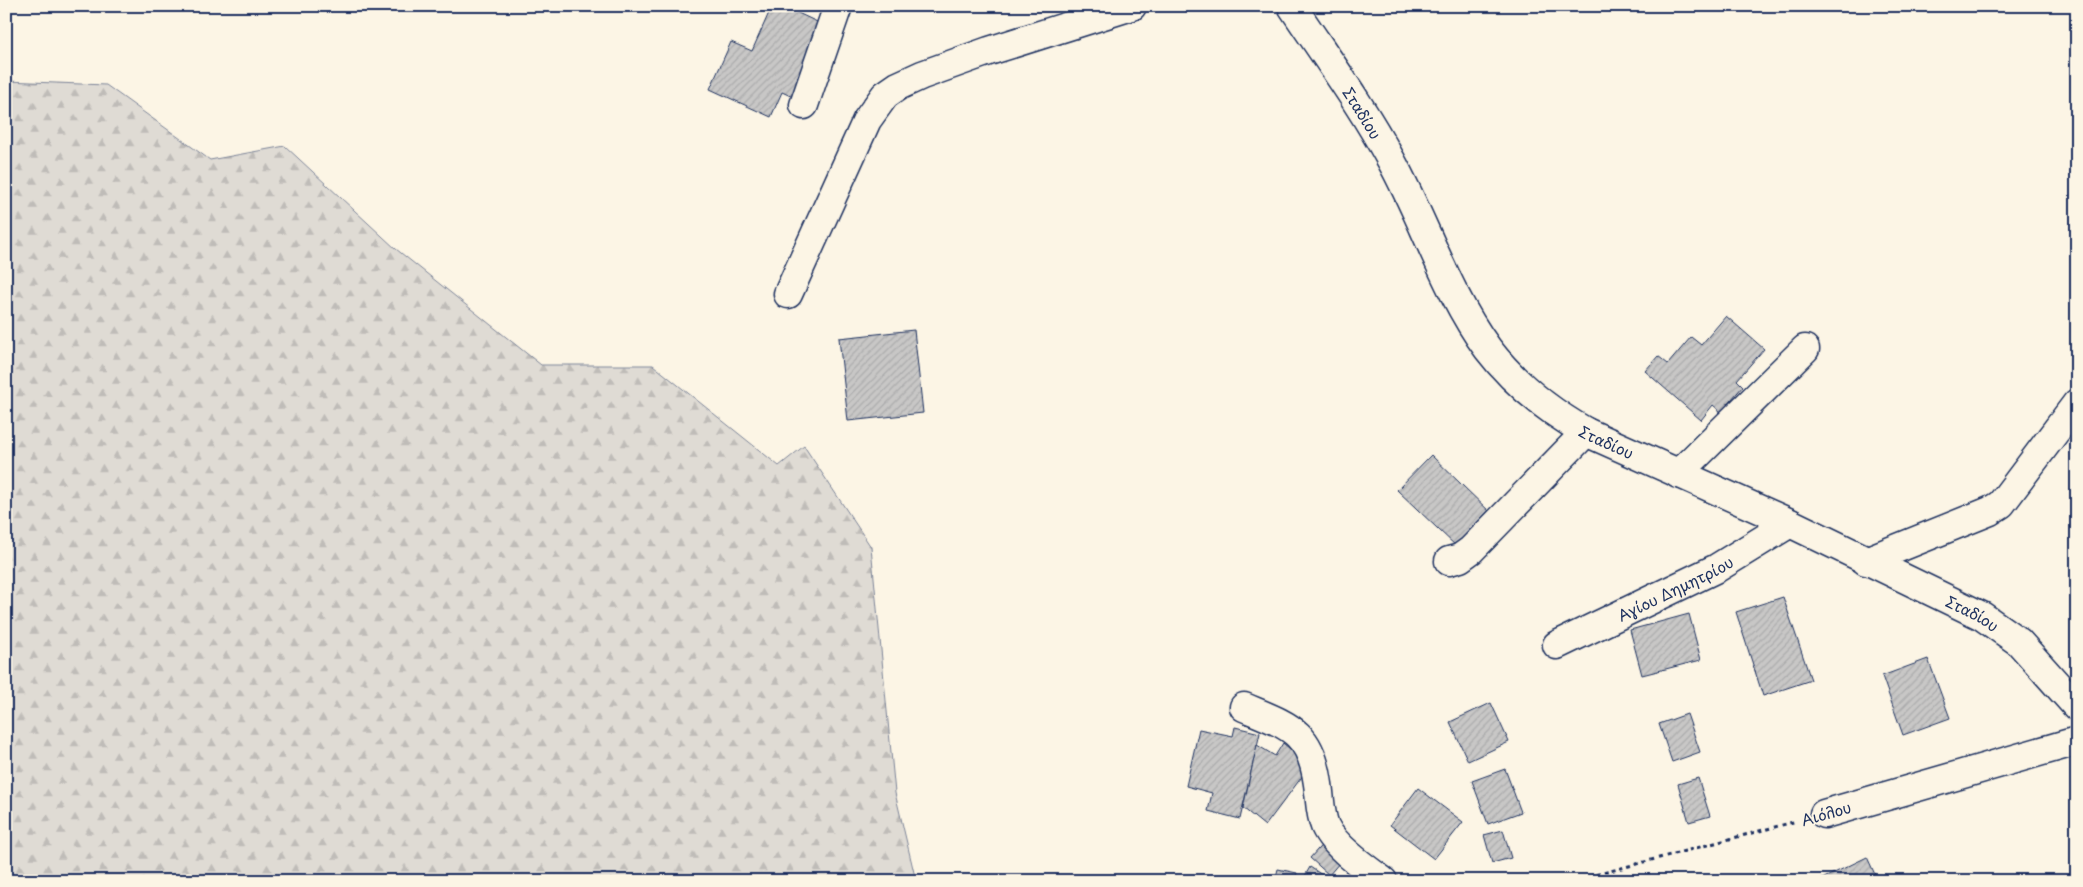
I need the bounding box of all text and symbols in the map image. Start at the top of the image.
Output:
street label: Σταδίου [1338,82,1388,143]
street label: Σταδίου [1575,419,1638,464]
street label: Αγίου Δημητρίου [1613,549,1737,626]
street label: Σταδίου [1942,589,2004,636]
street label: Αιόλου [1798,795,1854,831]

